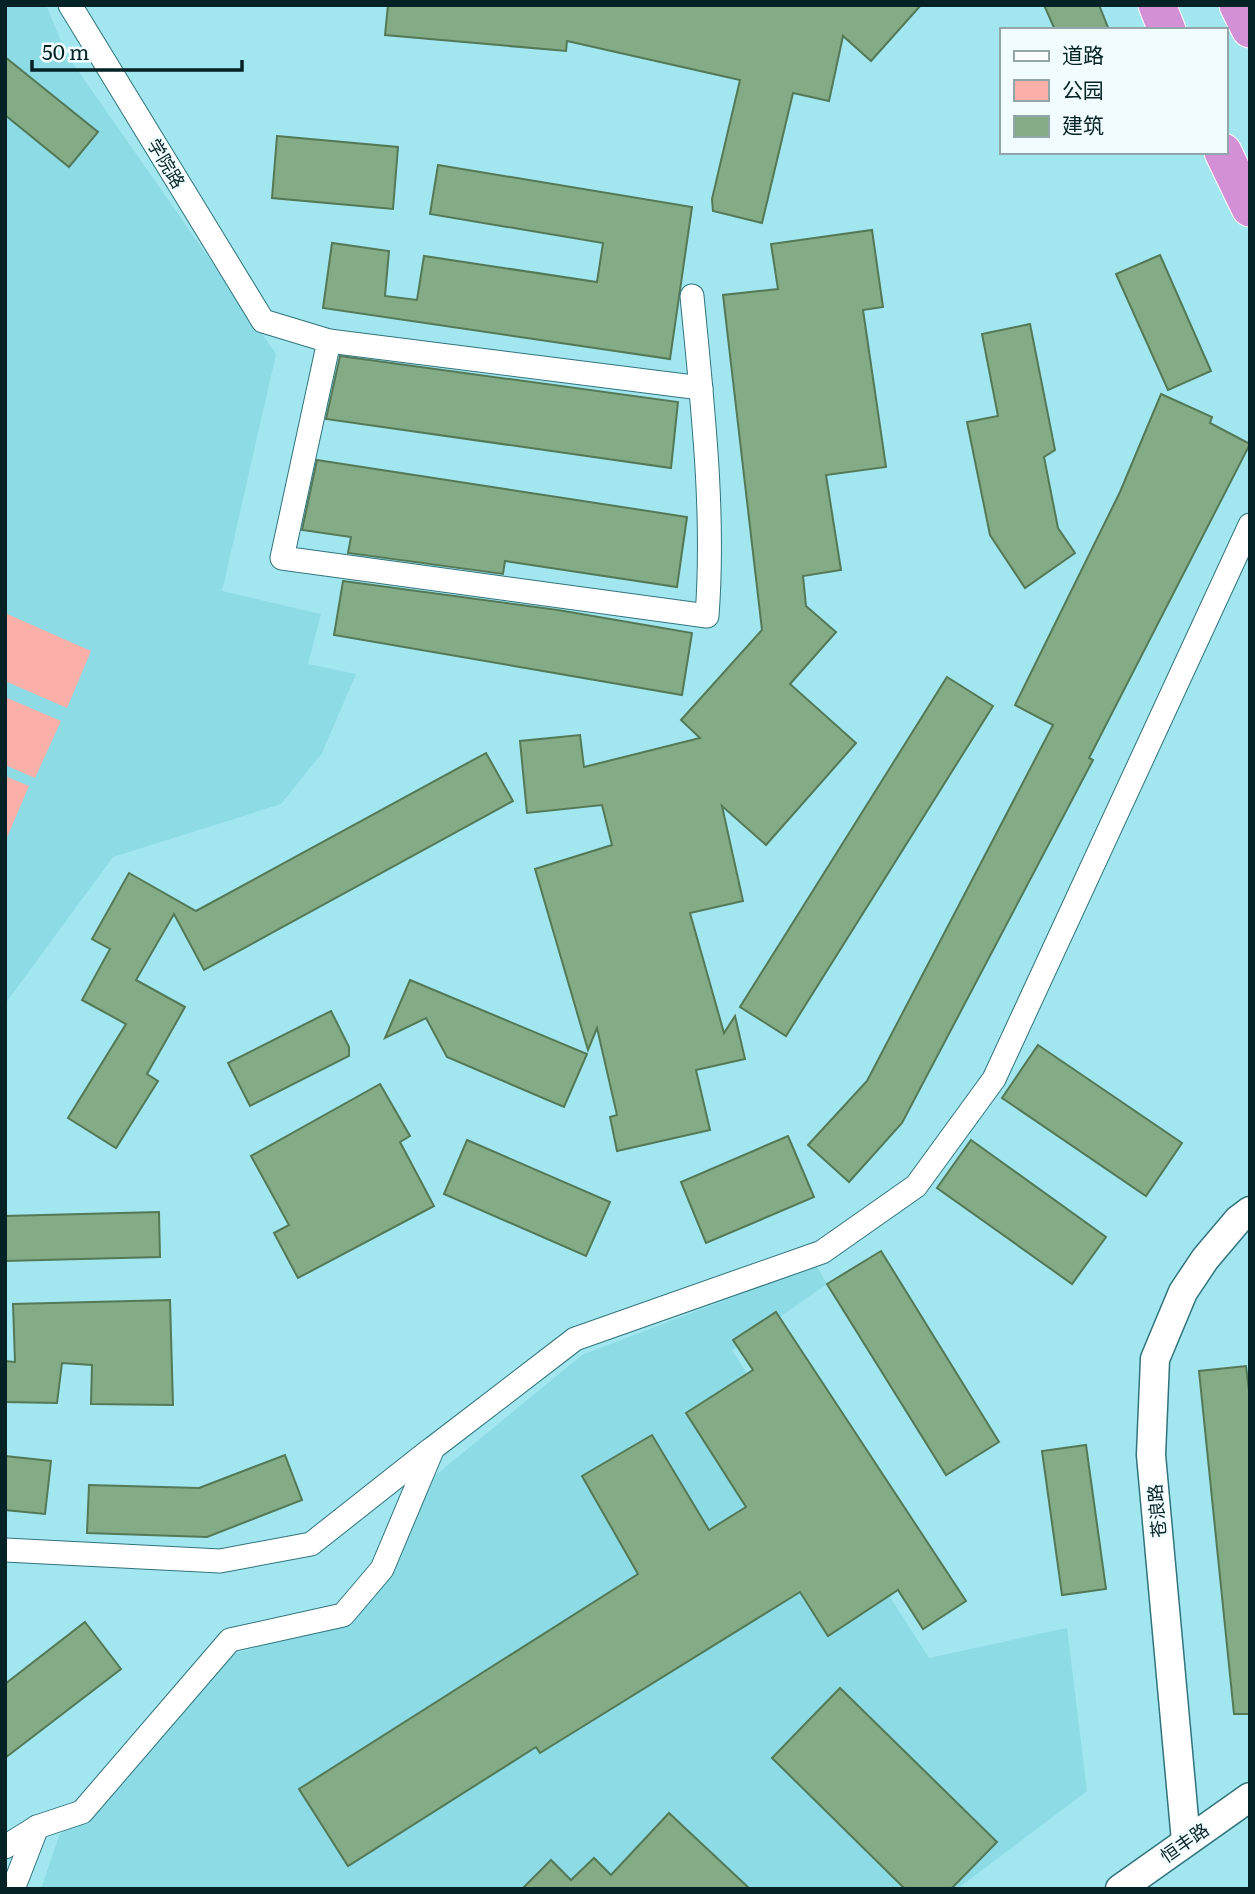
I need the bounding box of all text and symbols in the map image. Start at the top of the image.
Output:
scale bar [32,28,242,72]
legend [1000,28,1227,154]
text: 50 m [42,35,89,66]
text: 道路 [1062,38,1104,69]
text: 公园 [1062,73,1104,104]
text: 建筑 [1062,108,1104,139]
street label: 学院路 [142,133,192,193]
street label: 苍浪路 [1140,1483,1172,1539]
street label: 恒丰路 [1154,1815,1214,1869]

